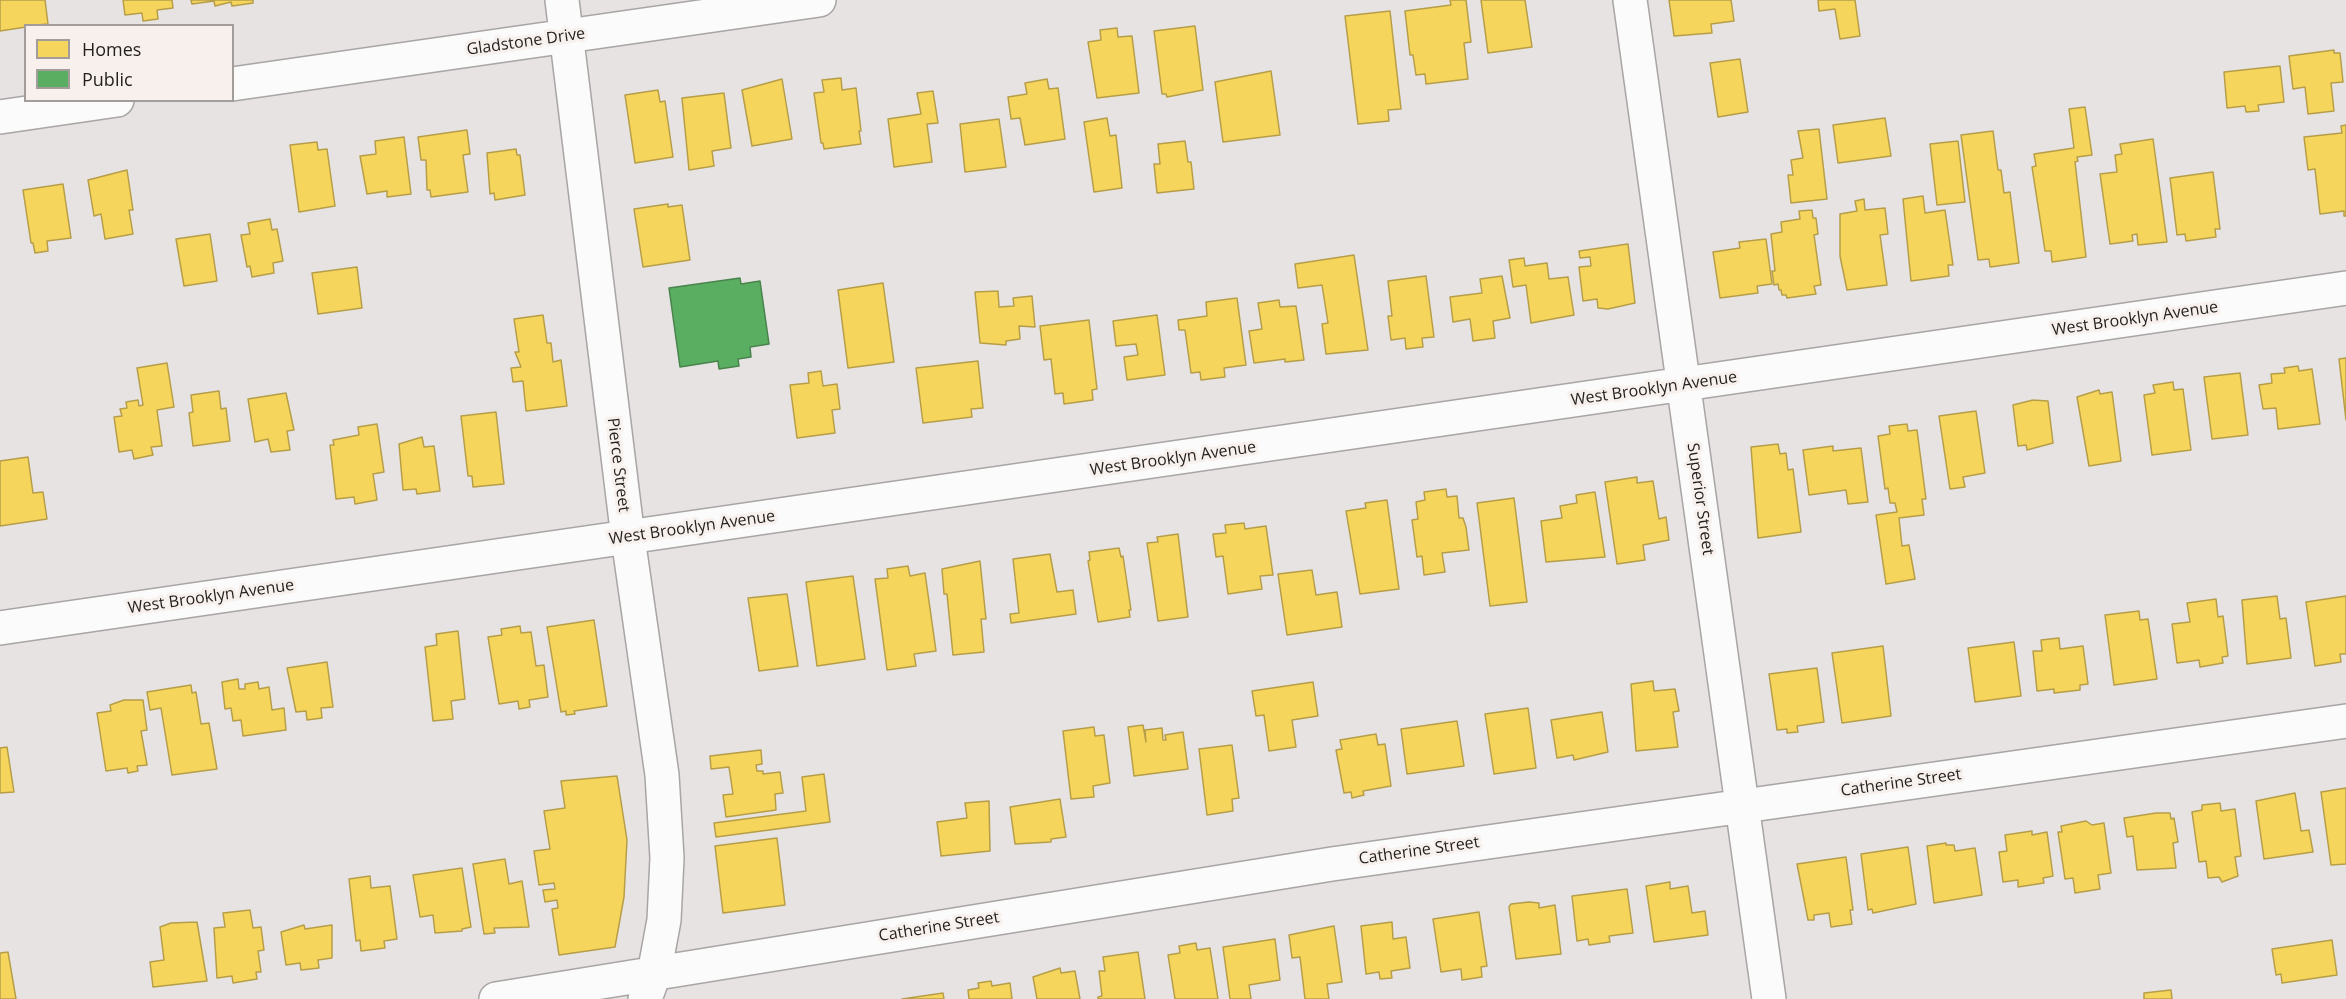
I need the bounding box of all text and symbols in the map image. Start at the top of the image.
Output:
legend [24,24,234,102]
street label: Gladstone Drive [466,24,586,60]
text: Homes [82,37,141,61]
text: Public [82,67,133,91]
street label: West Brooklyn Avenue [2051,298,2219,340]
street label: West Brooklyn Avenue [1570,368,1738,410]
street label: Pierce Street [603,417,633,513]
street label: West Brooklyn Avenue [1089,438,1257,480]
street label: Superior Street [1683,442,1717,556]
street label: West Brooklyn Avenue [608,507,776,549]
street label: West Brooklyn Avenue [127,576,295,618]
street label: Catherine Street [1839,765,1963,801]
street label: Catherine Street [1357,833,1481,869]
street label: Catherine Street [877,908,1001,946]

